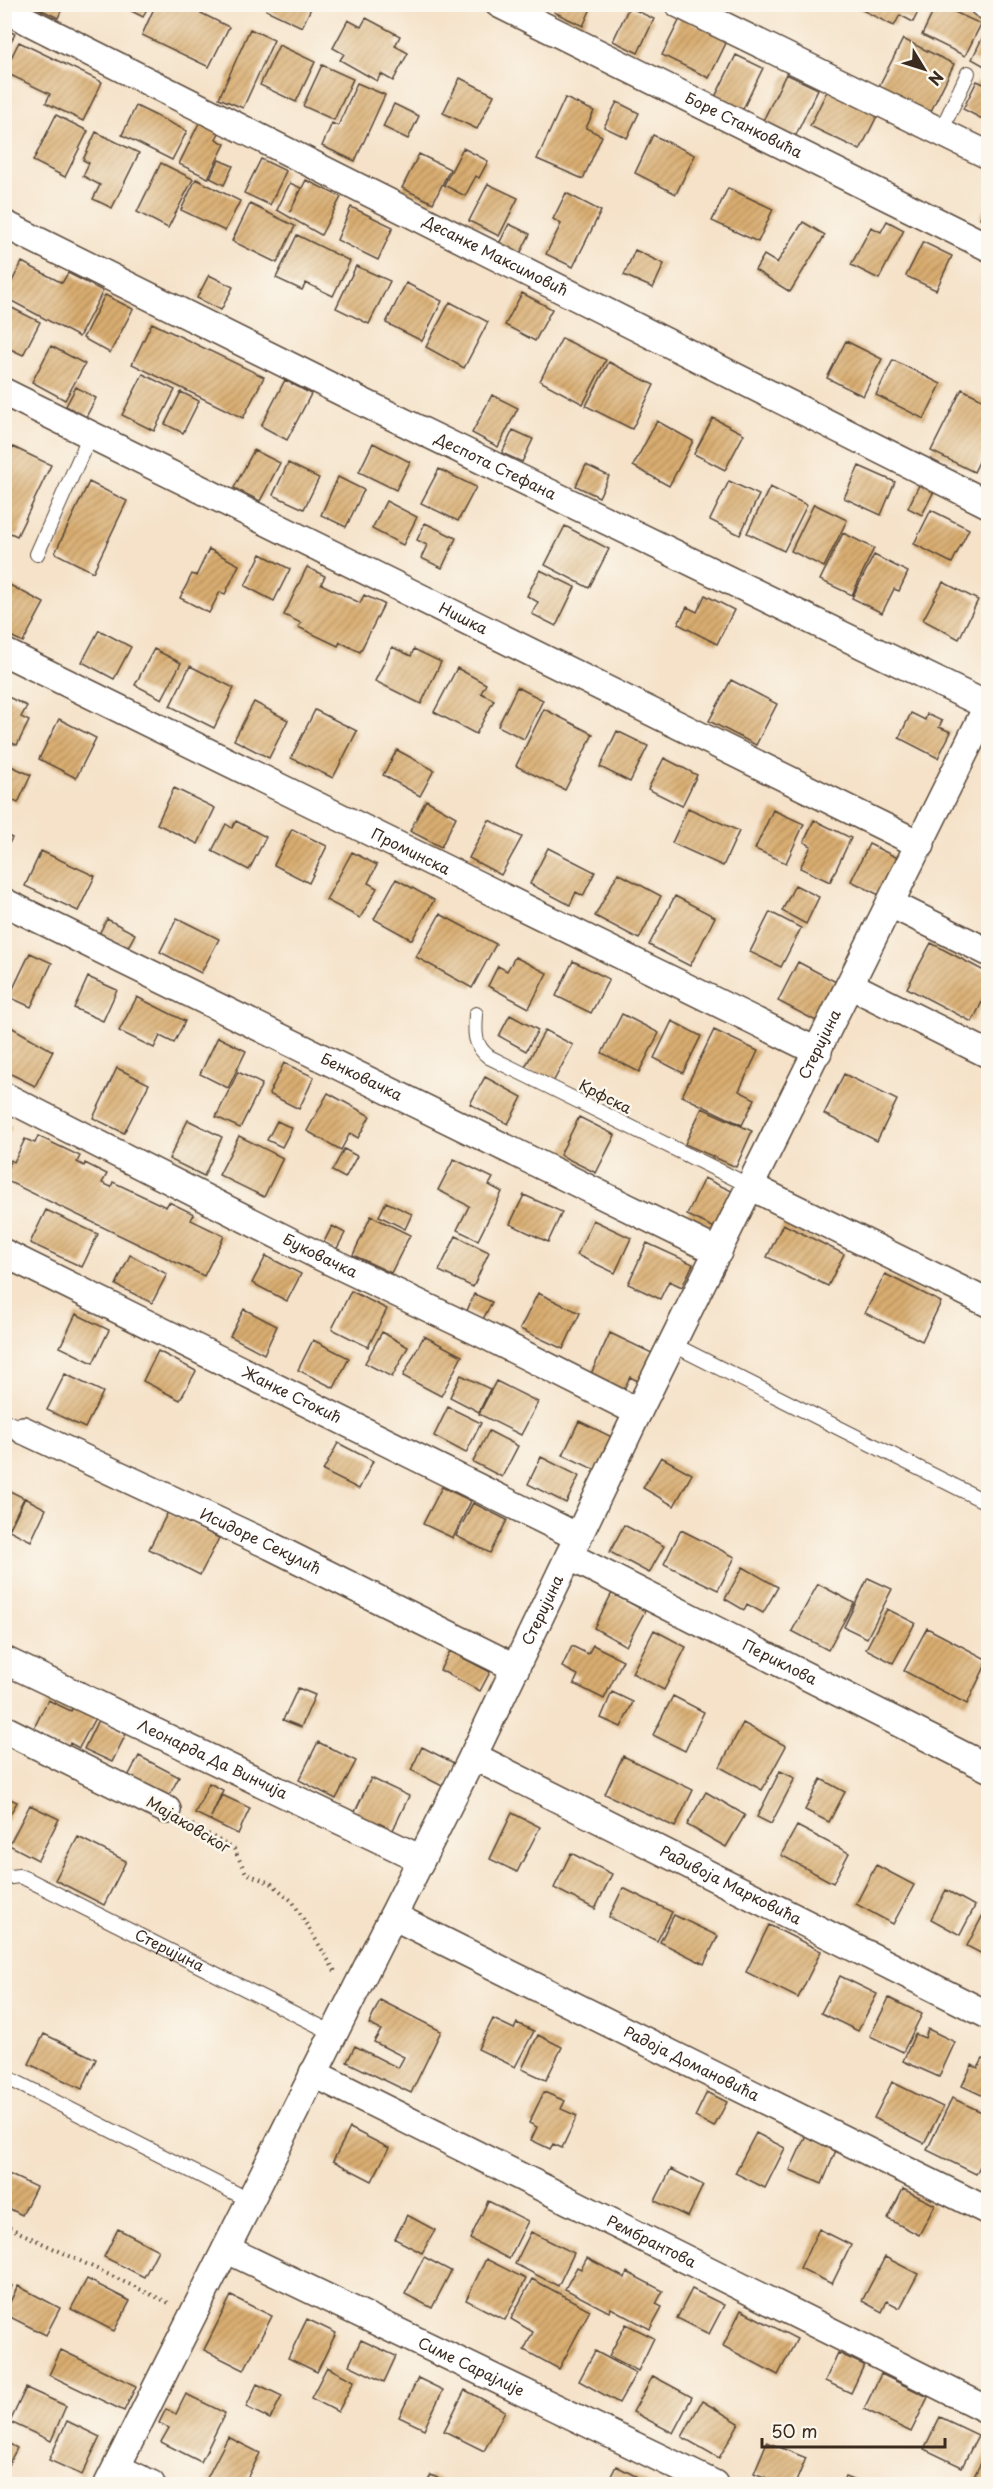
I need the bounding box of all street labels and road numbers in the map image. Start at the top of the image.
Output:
street label: Боре Станковића [682,85,807,163]
street label: Десанке Максимовић [419,208,572,301]
street label: Деспота Стефана [431,426,561,505]
street label: Нишка [435,596,493,639]
street label: Проминска [368,821,455,880]
street label: Стеријина [792,1004,846,1083]
street label: Бенковачка [317,1046,407,1106]
street label: Крфска [575,1073,637,1119]
street label: Буковачка [279,1227,362,1283]
street label: Жанке Стокић [238,1359,346,1428]
street label: Исидоре Секулић [197,1501,325,1579]
street label: Стеријина [515,1570,568,1649]
street label: Периклова [739,1633,822,1690]
street label: Леонарда Да Винчија [134,1713,292,1804]
street label: Мајаковског [142,1790,236,1858]
street label: Радивоја Марковића [656,1839,806,1930]
street label: Стеријина [131,1922,209,1977]
street label: Радоја Домановића [620,2019,764,2106]
street label: Рембрантова [603,2208,701,2273]
street label: Симе Сарајлије [415,2330,529,2401]

